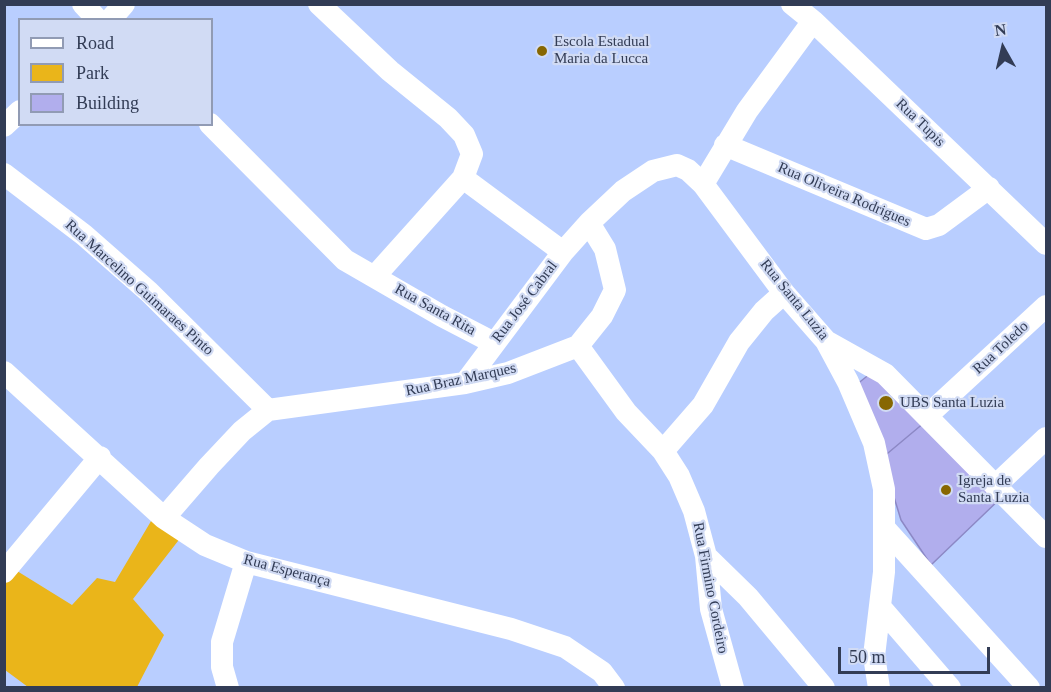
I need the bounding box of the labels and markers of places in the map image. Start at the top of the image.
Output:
place label: Escola Estadual Maria da Lucca [554,33,649,68]
marker: Escola Estadual Maria da Lucca [535,44,549,58]
marker: UBS Santa Luzia [877,394,895,412]
place label: UBS Santa Luzia [900,394,1004,412]
place label: Igreja de Santa Luzia [958,472,1029,507]
marker: Igreja de Santa Luzia [939,483,953,497]

